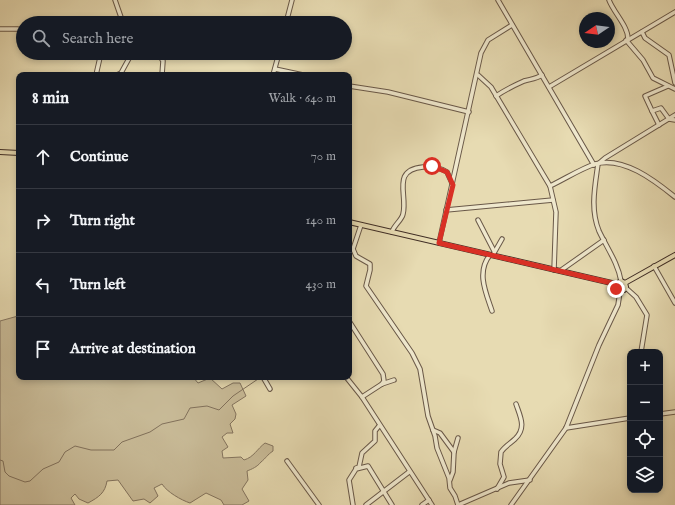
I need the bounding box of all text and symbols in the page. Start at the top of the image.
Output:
north arrow [579,12,615,48]
search box [16,16,352,60]
icon: search [30,27,52,49]
text: Search here [62,29,133,48]
text: 8 min [32,88,69,109]
text: Walk · 640 m [269,90,336,107]
icon: ahead [32,146,54,168]
text: Continue [70,147,128,166]
text: 70 m [311,148,336,165]
route start [423,157,441,175]
icon: right [32,210,54,232]
text: Turn right [70,211,135,230]
text: 140 m [306,212,336,229]
icon: left [32,274,54,296]
text: Turn left [70,275,126,294]
text: 430 m [306,276,336,293]
route end [607,280,625,298]
icon: arrive [32,338,54,360]
text: Arrive at destination [70,339,196,358]
map controls [627,349,663,493]
button: + [627,349,663,385]
button: − [627,385,663,421]
button: locate [627,421,663,457]
button: layers [627,457,663,493]

